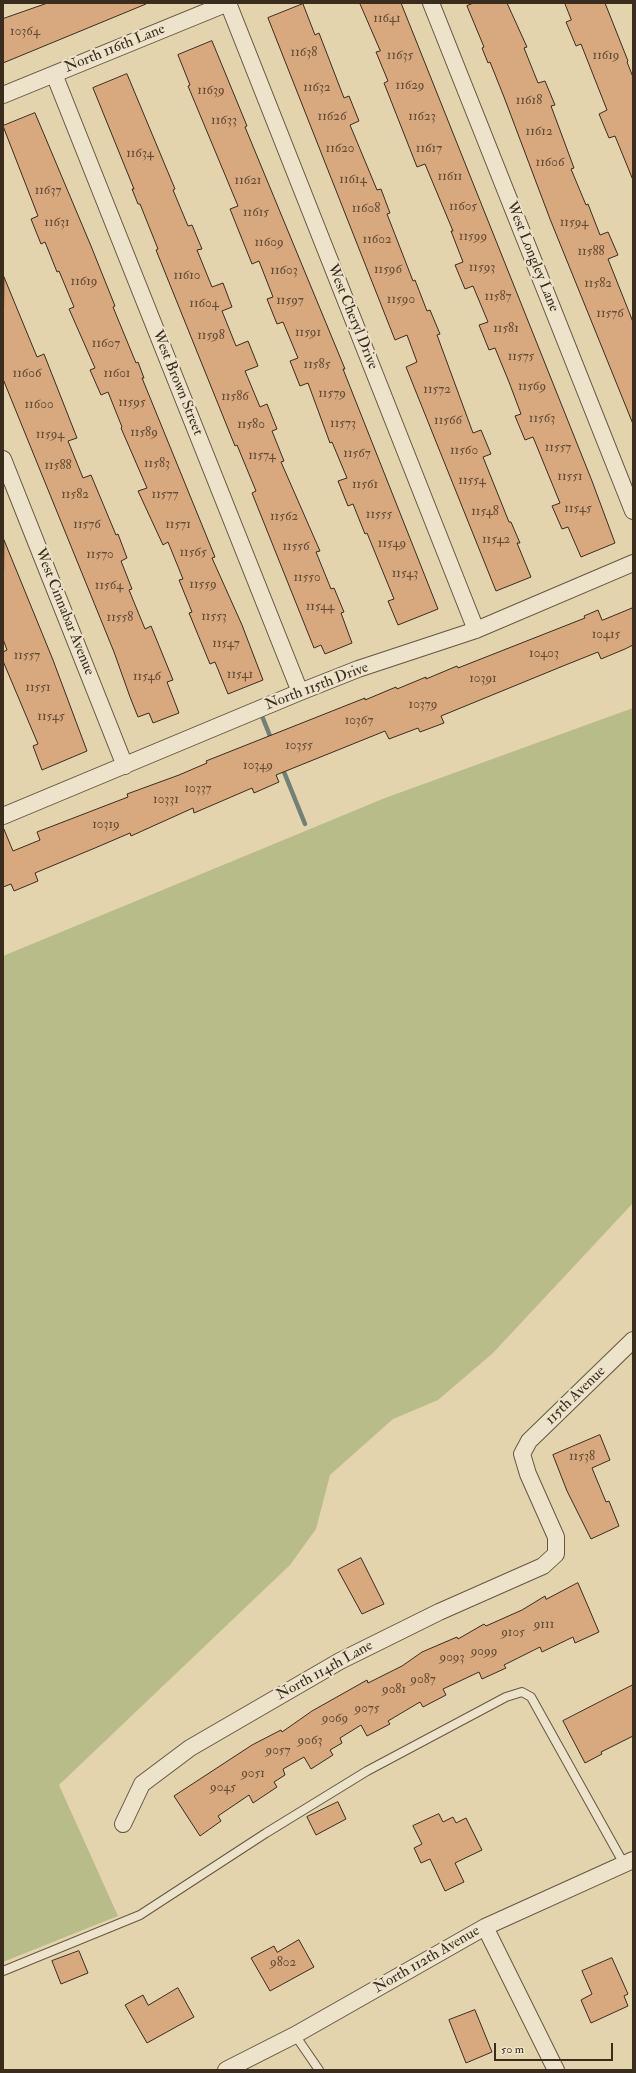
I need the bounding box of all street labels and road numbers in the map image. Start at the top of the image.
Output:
street label: North 116th Lane [62,21,168,77]
street label: West Longley Lane [502,199,562,315]
street label: West Cheryl Drive [323,262,381,372]
street label: West Brown Street [148,328,206,438]
street label: West Cinnabar Avenue [30,546,98,678]
street label: North 115th Drive [263,659,371,715]
street label: 115th Avenue [542,1363,610,1429]
street label: North 114th Lane [274,1637,376,1705]
street label: North 112th Avenue [371,1922,483,1998]

